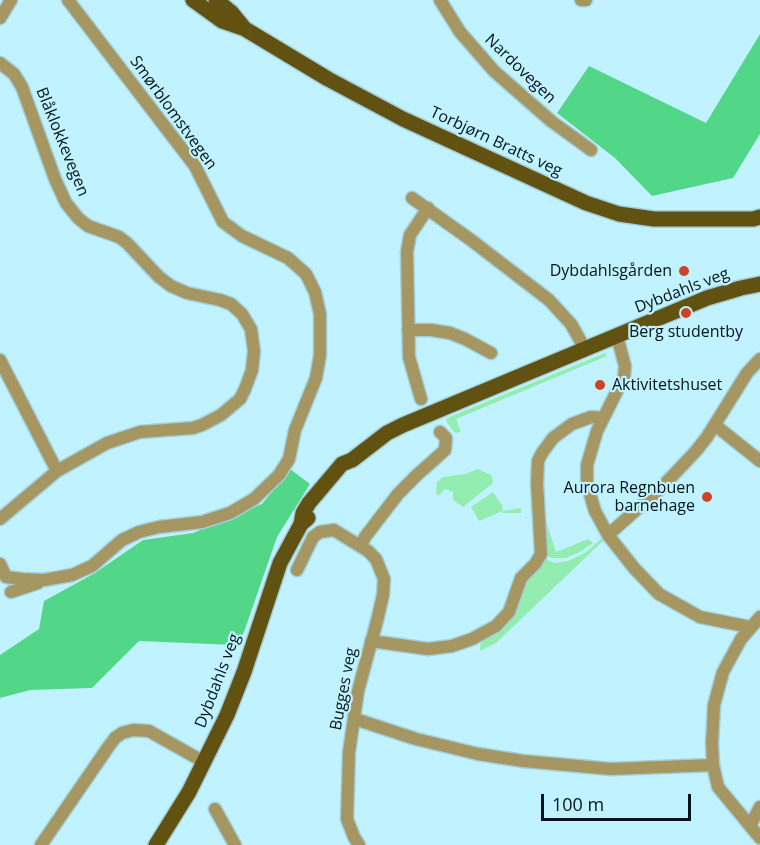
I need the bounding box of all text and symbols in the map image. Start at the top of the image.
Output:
street label: Nardovegen [480,30,560,108]
street label: Smørblomstvegen [125,52,221,174]
street label: Blåklokkevegen [31,85,93,199]
street label: Torbjørn Bratts veg [427,103,565,181]
place label: Dybdahlsgården [550,261,672,281]
street label: Dybdahls veg [632,264,732,318]
marker: Dybdahlsgården [677,264,691,278]
marker: Berg studentby [679,306,693,320]
place label: Berg studentby [629,322,743,342]
place label: Aktivitetshuset [612,375,722,395]
marker: Aktivitetshuset [593,378,607,392]
place label: Aurora Regnbuen barnehage [564,478,695,516]
marker: Aurora Regnbuen barnehage [700,490,714,504]
street label: Dybdahls veg [191,631,245,731]
street label: Bugges veg [327,646,361,732]
scale bar [544,782,694,820]
text: 100 m [552,792,604,816]

